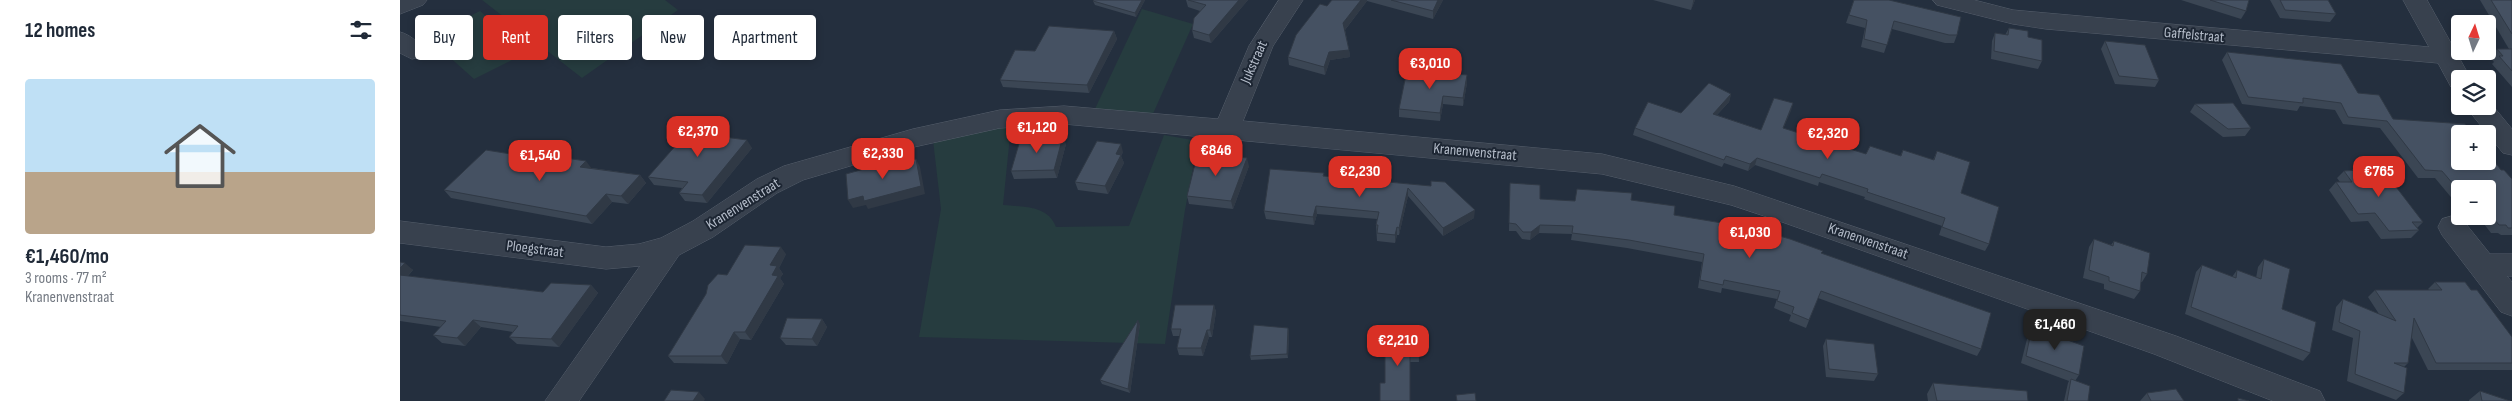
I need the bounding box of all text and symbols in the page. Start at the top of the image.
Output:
chip: Buy [415,15,473,60]
chip: Rent [483,15,548,60]
chip: Filters [558,15,632,60]
chip: New [642,15,704,60]
chip: Apartment [714,15,816,60]
north arrow [2451,15,2496,60]
map controls [2451,15,2496,225]
icon: filters [347,16,375,44]
text: 12 homes [25,18,95,43]
street label: Gaffelstraat [2163,23,2225,47]
street label: Jukstraat [1236,37,1272,87]
pin: €3,010 [1389,48,1471,90]
text: €3,010 [1410,54,1450,73]
button: layers [2451,70,2496,115]
icon: home [155,111,245,201]
pin: €1,120 [996,112,1078,154]
pin: €2,370 [657,116,739,158]
text: €1,120 [1017,118,1057,137]
pin: €2,320 [1787,118,1869,160]
text: €2,370 [678,122,718,141]
text: €2,320 [1808,124,1848,143]
button: + [2451,125,2496,170]
pin: €846 [1186,134,1246,177]
pin: €2,330 [842,138,924,180]
street label: Kranenvenstraat [1433,139,1518,165]
pin: €1,540 [499,140,581,182]
text: €846 [1201,141,1231,160]
text: €2,330 [862,144,904,163]
text: €1,540 [520,146,560,165]
pin: €2,230 [1319,156,1401,198]
pin: €765 [2349,156,2409,198]
text: €2,230 [1340,162,1380,181]
text: €765 [2364,162,2394,181]
street label: Kranenvenstraat [702,174,784,234]
button: − [2451,180,2496,225]
pin: €1,030 [1709,216,1791,259]
street label: Kranenvenstraat [1825,218,1911,264]
text: €1,030 [1730,223,1770,242]
street label: Ploegstraat [505,236,565,262]
text: €1,460/mo [25,244,109,269]
text: 3 rooms · 77 m² [25,269,107,288]
text: Kranenvenstraat [25,288,114,307]
pin: €1,460 [2014,308,2096,351]
text: €1,460 [2034,315,2076,334]
pin: €2,210 [1357,324,1439,367]
text: €2,210 [1378,331,1418,350]

